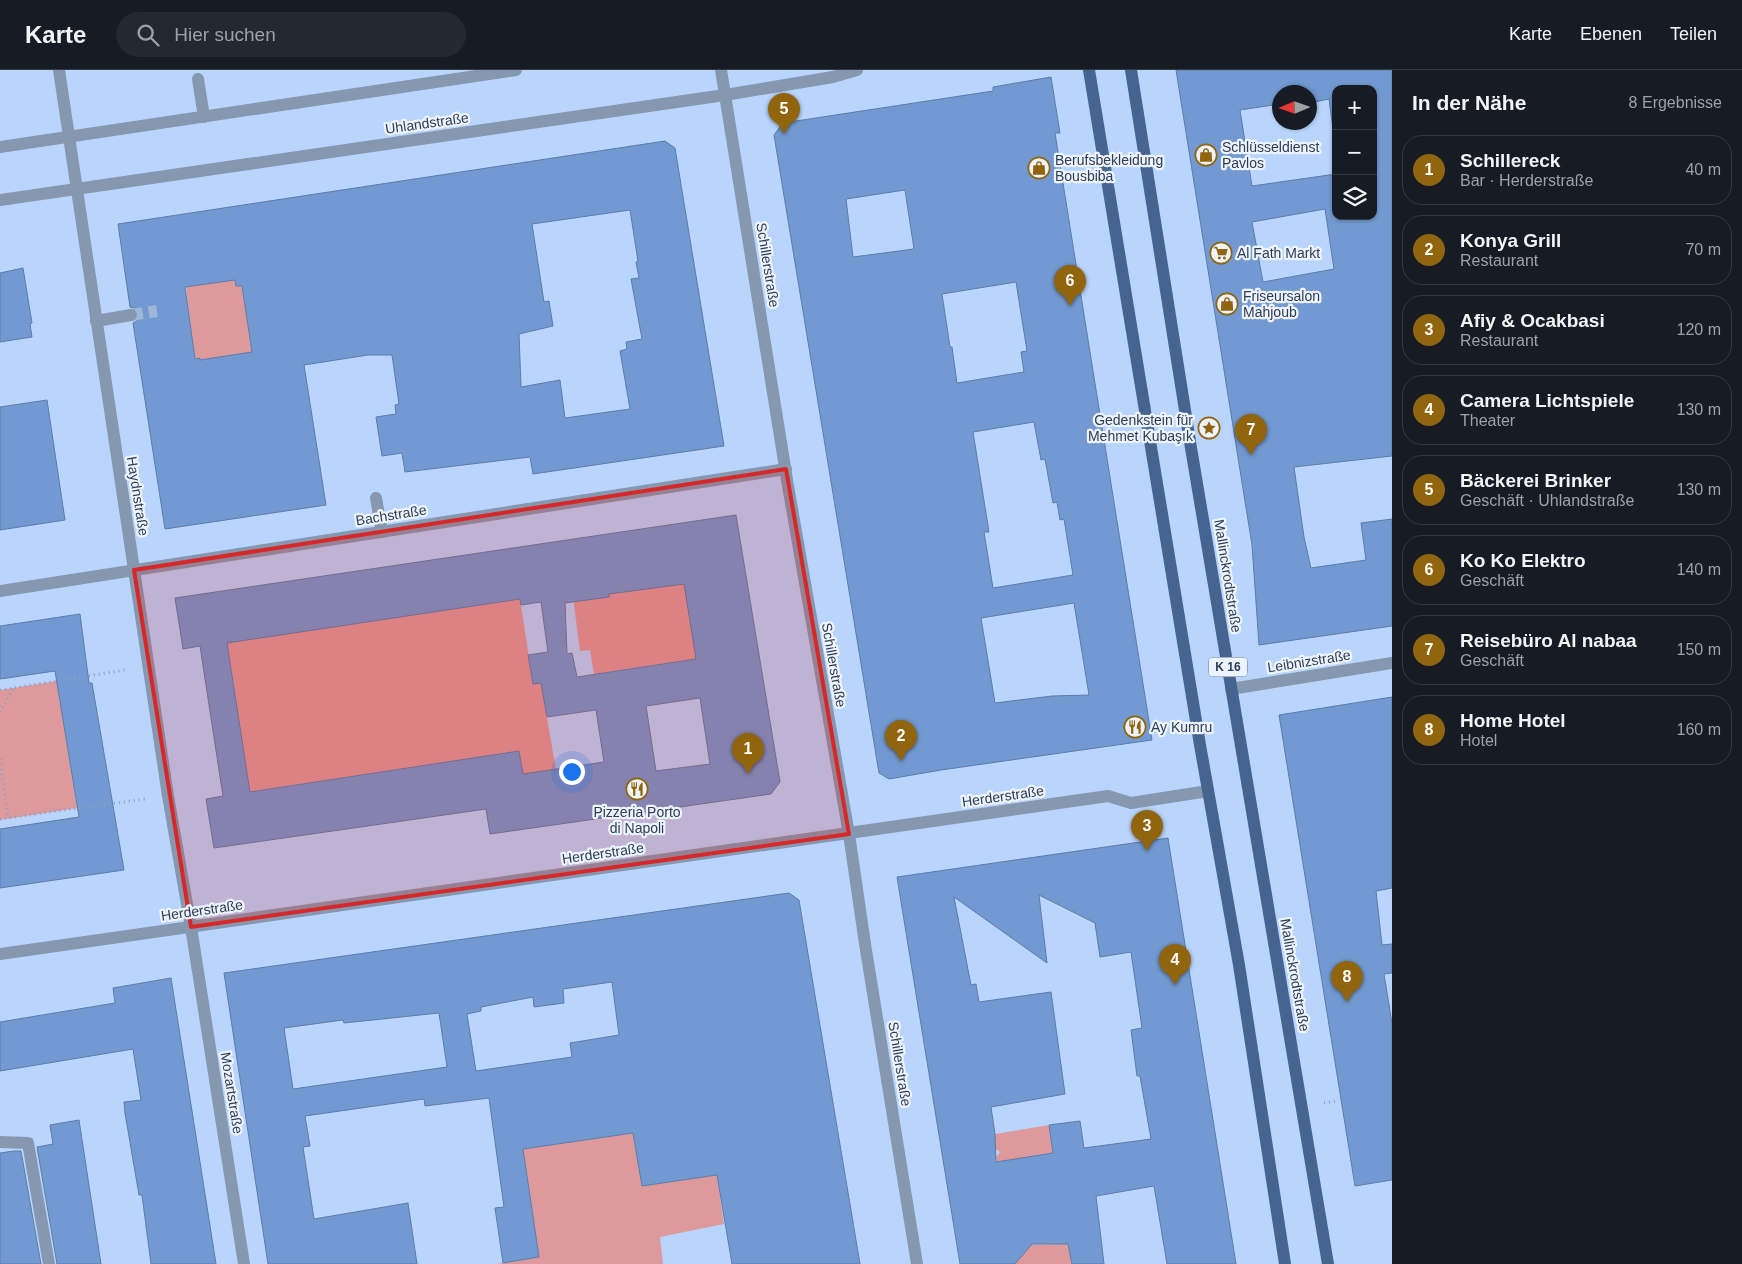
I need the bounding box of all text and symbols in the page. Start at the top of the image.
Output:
search box [116,12,466,57]
text: Karte [25,21,86,48]
icon: search [134,21,162,49]
text: Hier suchen [174,24,276,45]
text: Karte [1509,24,1552,44]
text: Ebenen [1580,24,1642,44]
text: Teilen [1670,24,1717,44]
north arrow [1272,85,1317,130]
map controls [1332,85,1377,220]
button: + [1332,85,1377,130]
text: In der Nähe [1412,91,1526,114]
pin: 5 [768,93,800,134]
text: 8 Ergebnisse [1629,94,1722,111]
street label: Uhlandstraße [384,109,470,137]
button: − [1332,130,1377,175]
place label: Schlüsseldienst Pavlos [1222,139,1319,171]
shop icon: Schlüsseldienst Pavlos [1194,143,1218,167]
text: Schillereck [1460,150,1560,171]
place label: Berufsbekleidung Bousbiba [1055,152,1163,184]
shop icon: Berufsbekleidung Bousbiba [1027,156,1051,180]
text: 1 [1425,161,1433,178]
text: 40 m [1685,161,1721,178]
text: Bar · Herderstraße [1460,172,1593,189]
button: layers [1332,175,1377,220]
street label: Schillerstraße [753,221,783,309]
text: Konya Grill [1460,230,1561,251]
supermarket icon: Al Fath Markt [1209,241,1233,265]
text: 2 [1425,241,1433,258]
text: 70 m [1685,241,1721,258]
place label: Al Fath Markt [1237,245,1320,261]
text: Restaurant [1460,252,1538,269]
pin: 6 [1054,265,1086,306]
place label: Friseursalon Mahjoub [1243,288,1320,320]
shop icon: Friseursalon Mahjoub [1215,292,1239,316]
text: Afiy & Ocakbasi [1460,310,1605,331]
text: 3 [1425,321,1433,338]
text: 120 m [1677,321,1721,338]
text: Restaurant [1460,332,1538,349]
text: Camera Lichtspiele [1460,390,1634,411]
text: 4 [1425,401,1433,418]
text: 130 m [1677,401,1721,418]
place label: Gedenkstein für Mehmet Kubaşık [1088,412,1194,444]
text: Theater [1460,412,1515,429]
pin: 7 [1235,414,1267,455]
place icon: Gedenkstein für Mehmet Kubaşık [1197,416,1221,440]
street label: Haydnstraße [124,455,152,537]
text: Bäckerei Brinker [1460,470,1611,491]
text: 5 [1425,481,1433,498]
text: 130 m [1677,481,1721,498]
text: Geschäft · Uhlandstraße [1460,492,1634,509]
street label: Bachstraße [354,501,428,529]
street label: Mallinckrodtstraße [1211,518,1245,634]
text: Ko Ko Elektro [1460,550,1586,571]
text: 6 [1425,561,1433,578]
text: 140 m [1677,561,1721,578]
text: Geschäft [1460,572,1524,589]
street label: Schillerstraße [819,621,849,709]
text: Reisebüro Al nabaa [1460,630,1637,651]
text: 7 [1425,641,1433,658]
text: 150 m [1677,641,1721,658]
street label: Leibnizstraße [1266,646,1352,675]
text: Geschäft [1460,652,1524,669]
road number: K 16 [1209,658,1247,676]
text: Home Hotel [1460,710,1566,731]
restaurant icon: Ay Kumru [1123,715,1147,739]
place label: Ay Kumru [1151,719,1212,735]
pin: 2 [885,720,917,761]
text: 8 [1425,721,1433,738]
text: 160 m [1677,721,1721,738]
text: Hotel [1460,732,1497,749]
pin: 1 [732,733,764,774]
your location [559,759,585,785]
restaurant icon: Pizzeria Porto di Napoli [625,777,649,801]
street label: Herderstraße [961,782,1045,810]
place label: Pizzeria Porto di Napoli [593,804,681,836]
pin: 3 [1131,810,1163,851]
street label: Herderstraße [561,839,645,867]
street label: Herderstraße [160,896,244,924]
street label: Mallinckrodtstraße [1277,917,1313,1033]
pin: 4 [1159,944,1191,985]
pin: 8 [1331,961,1363,1002]
street label: Schillerstraße [885,1020,915,1108]
street label: Mozartstraße [218,1051,246,1135]

